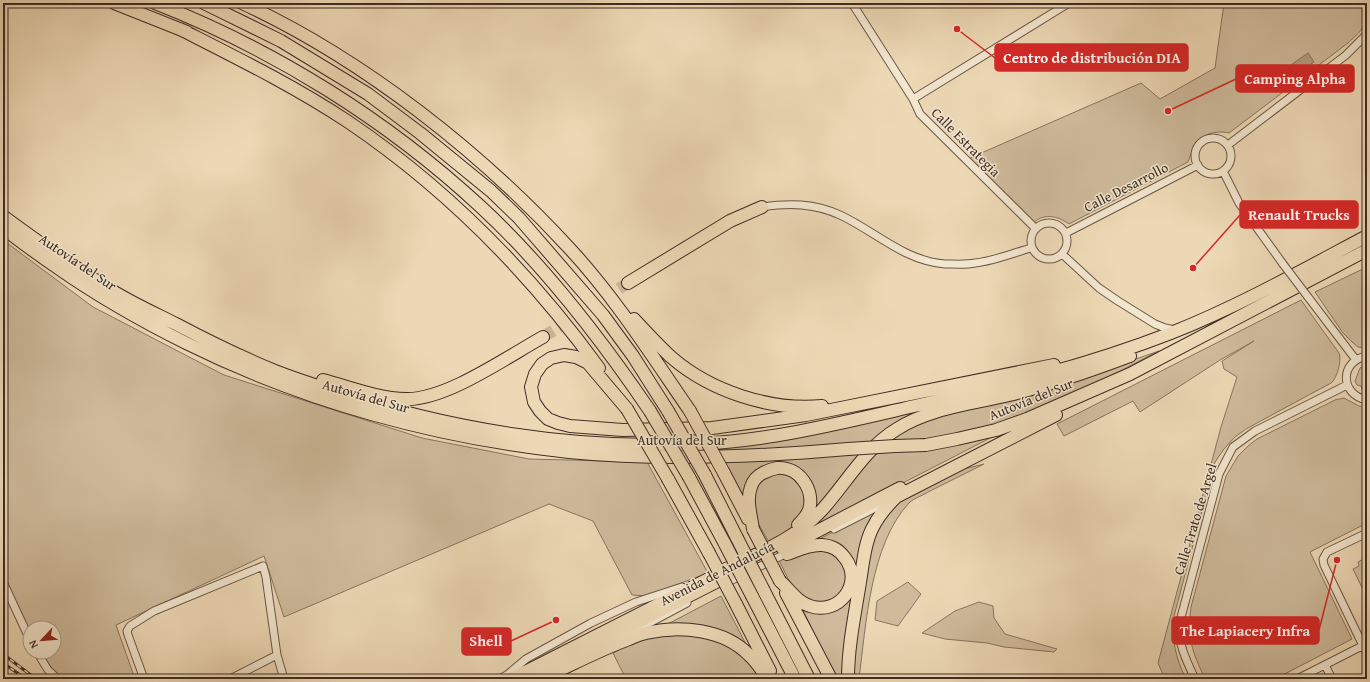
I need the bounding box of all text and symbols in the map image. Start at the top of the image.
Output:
callout: Centro de distribución DIA [995,44,1188,71]
text: Centro de distribución DIA [1003,47,1181,68]
callout: Camping Alpha [1236,65,1354,92]
text: Camping Alpha [1244,68,1346,89]
street label: Calle Estrategia [927,103,1005,181]
street label: Calle Desarrollo [1080,157,1172,217]
callout: Renault Trucks [1240,201,1358,228]
text: Renault Trucks [1248,204,1350,225]
street label: Autovía del Sur [35,229,121,295]
street label: Autovía del Sur [986,373,1077,425]
street label: Autovía del Sur [320,374,412,418]
street label: Autovía del Sur [637,430,727,450]
street label: Calle Trato de Argel [1168,461,1222,577]
street label: Avenida de Andalucía [656,535,778,610]
callout: The Lapiacery Infra [1172,617,1319,644]
north arrow [22,620,62,660]
text: The Lapiacery Infra [1180,620,1311,641]
callout: Shell [462,628,511,655]
text: Shell [469,630,503,651]
text: N [24,637,42,651]

